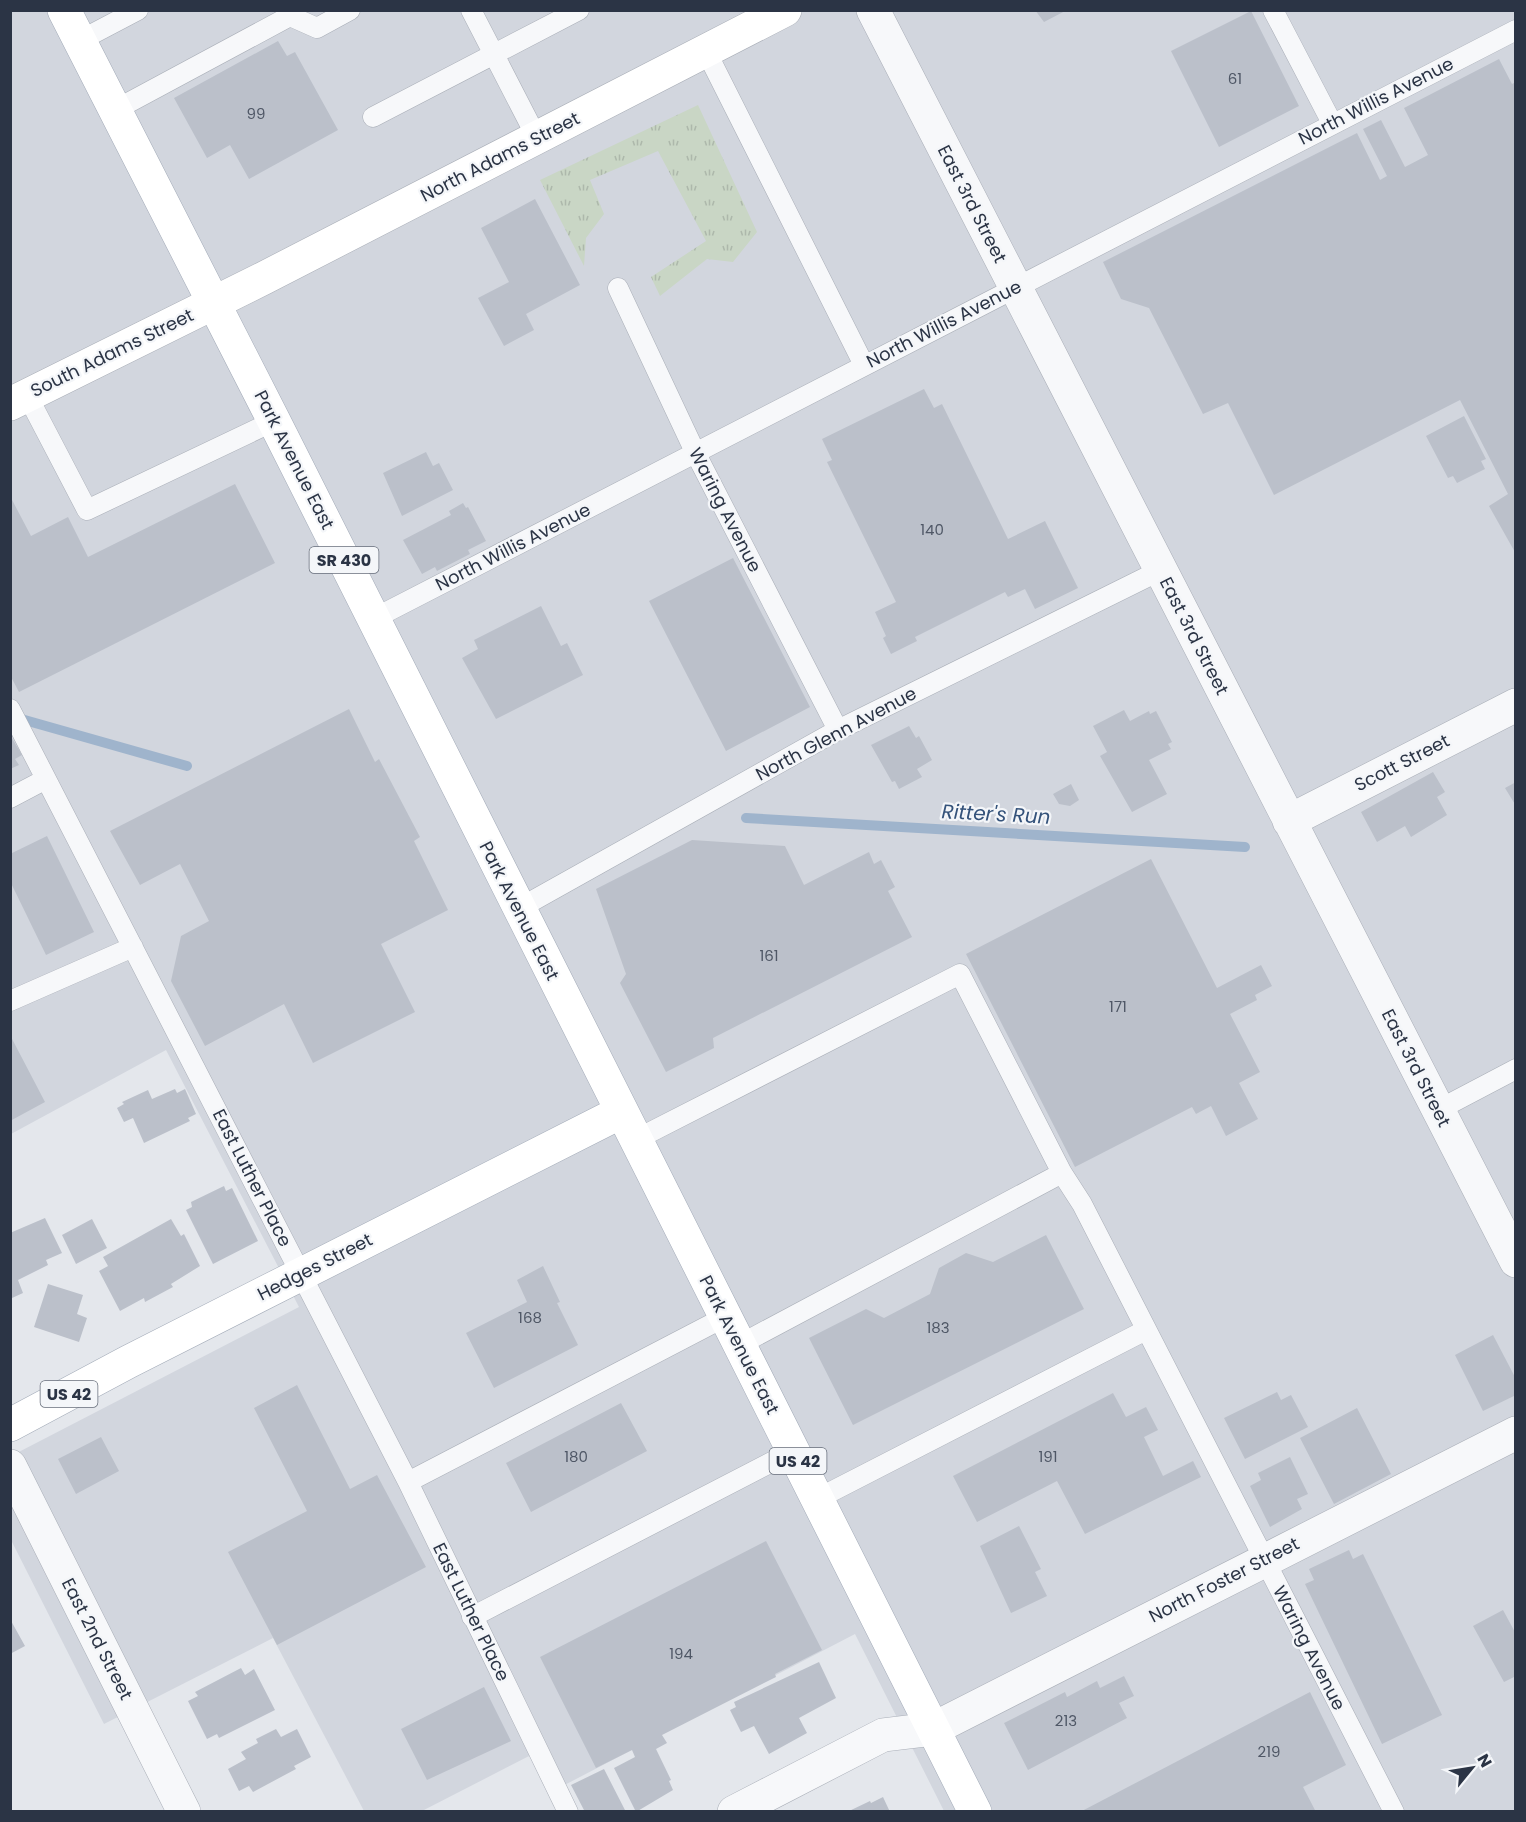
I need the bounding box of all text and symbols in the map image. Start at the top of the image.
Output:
street label: North Willis Avenue [1294,51,1458,150]
house number: 61 [1228,68,1242,89]
house number: 99 [247,103,265,124]
street label: North Adams Street [416,106,584,208]
street label: East 3rd Street [932,141,1013,267]
street label: North Willis Avenue [862,274,1026,373]
street label: South Adams Street [26,302,197,403]
street label: Park Avenue East [249,386,340,534]
street label: Waring Avenue [683,443,768,576]
street label: North Willis Avenue [431,497,595,596]
house number: 140 [920,519,944,540]
road number: SR 430 [310,547,378,573]
street label: East 3rd Street [1154,573,1235,699]
street label: North Glenn Avenue [751,681,921,787]
street label: Scott Street [1350,728,1454,797]
water label: Ritter's Run [941,797,1051,831]
street label: Park Avenue East [474,837,565,985]
house number: 161 [759,945,779,966]
house number: 171 [1109,996,1127,1017]
street label: East 3rd Street [1376,1005,1457,1131]
street label: East Luther Place [207,1105,298,1251]
street label: Hedges Street [253,1227,377,1306]
street label: Park Avenue East [694,1271,785,1419]
house number: 168 [518,1307,542,1328]
house number: 183 [926,1317,950,1338]
road number: US 42 [40,1381,98,1407]
house number: 180 [564,1446,588,1467]
house number: 191 [1038,1446,1058,1467]
road number: US 42 [770,1448,826,1474]
street label: North Foster Street [1144,1531,1303,1628]
street label: East Luther Place [427,1538,516,1685]
street label: East 2nd Street [56,1574,139,1704]
street label: Waring Avenue [1267,1581,1352,1714]
house number: 194 [669,1643,693,1664]
house number: 213 [1055,1710,1077,1731]
north arrow [1442,1738,1502,1798]
house number: 219 [1258,1741,1280,1762]
text: N [1472,1750,1498,1772]

